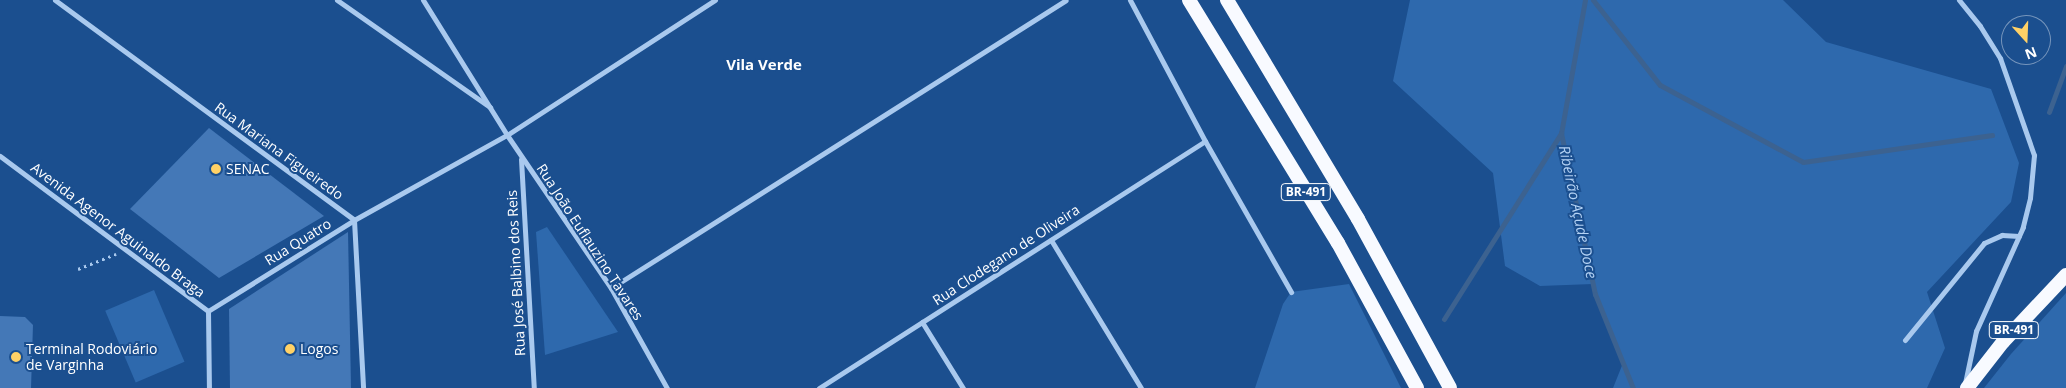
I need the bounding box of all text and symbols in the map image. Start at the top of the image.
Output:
north arrow [2001,15,2051,65]
text: N [2022,43,2040,64]
district label: Vila Verde [726,56,802,74]
street label: Rua Mariana Figueiredo [211,99,347,203]
water label: Ribeirão Açude Doce [1555,144,1601,280]
street label: Avenida Agenor Aguinaldo Braga [28,159,208,301]
place label: SENAC [226,161,270,177]
street label: Rua João Euflauzino Tavares [533,161,647,323]
marker: SENAC [210,163,222,175]
road number: BR-491 [1280,182,1332,202]
street label: Rua José Balbino dos Reis [503,190,529,356]
street label: Rua Clodegano de Oliveira [929,201,1083,309]
street label: Rua Quatro [262,215,334,269]
road number: BR-491 [1988,320,2040,340]
place label: Terminal Rodoviário de Varginha [26,341,157,374]
place label: Logos [300,341,338,357]
marker: Logos [284,343,296,355]
marker: Terminal Rodoviário de Varginha [10,351,22,363]

